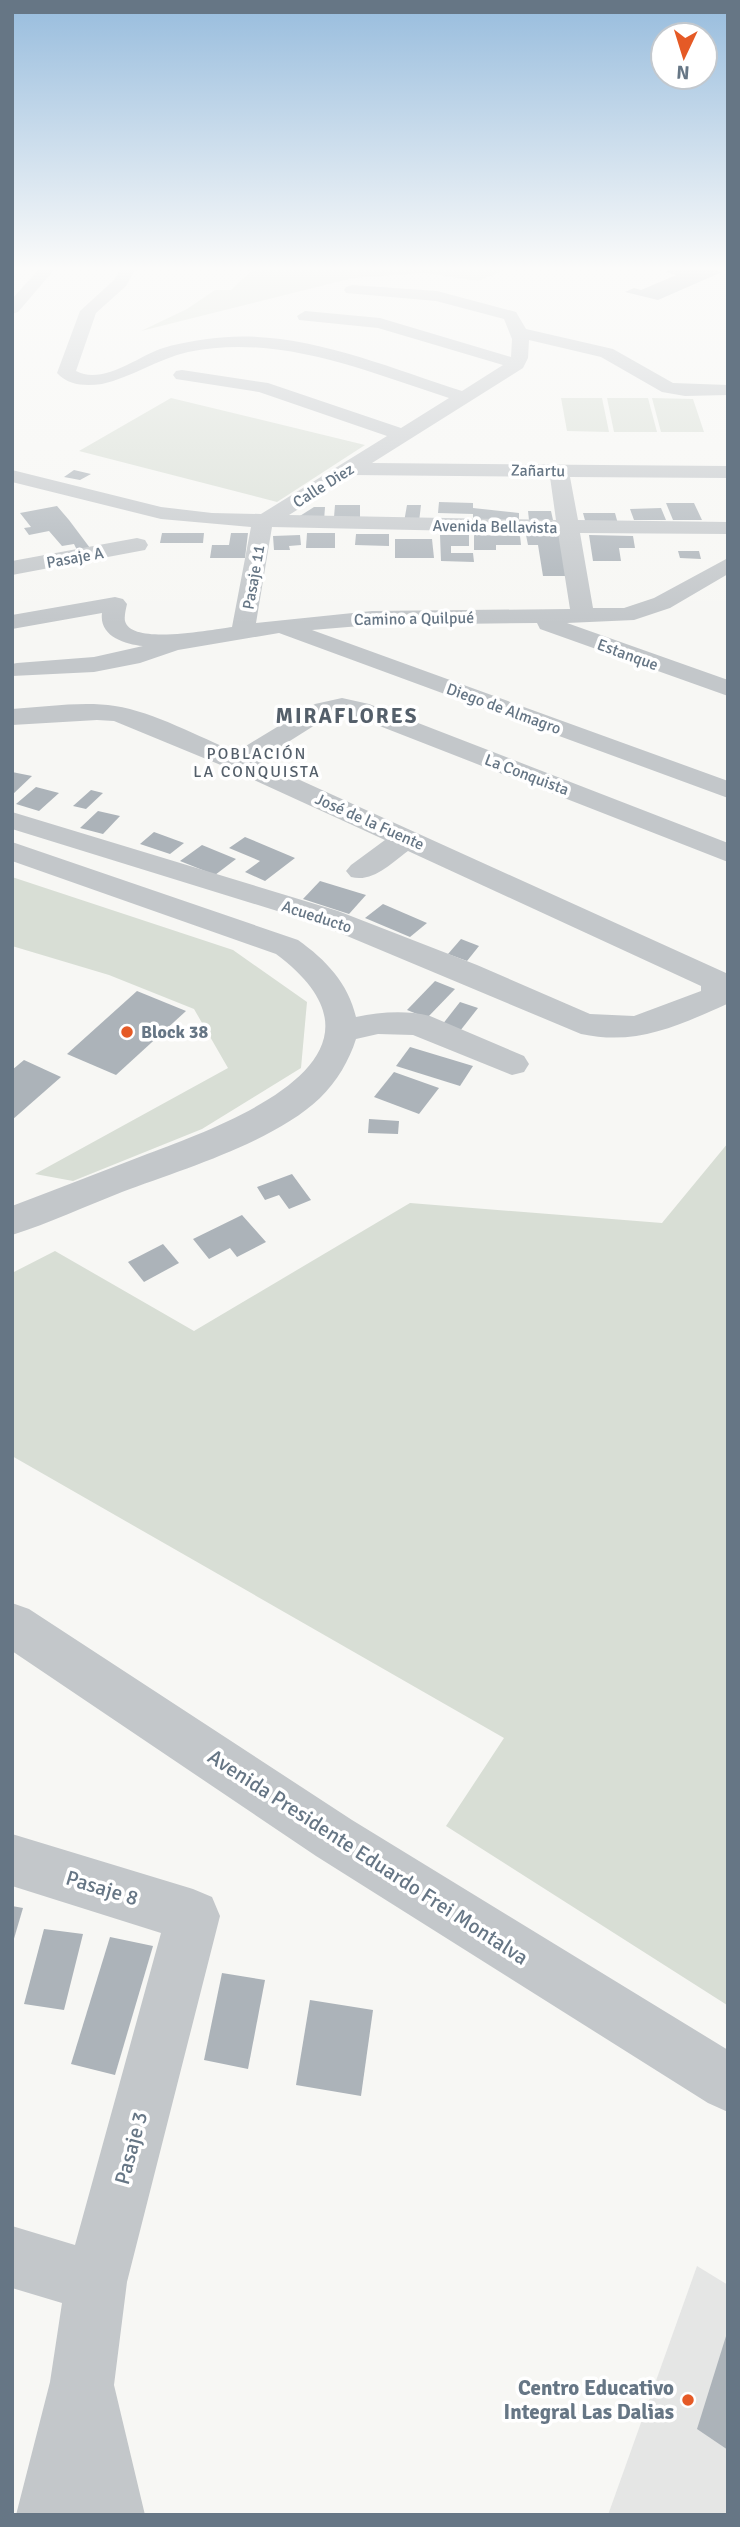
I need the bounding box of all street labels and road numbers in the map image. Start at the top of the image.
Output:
street label: Calle Diez [289,459,358,512]
street label: Zañartu [511,461,565,481]
street label: Avenida Bellavista [432,516,557,538]
street label: Pasaje A [45,543,106,573]
street label: Pasaje 11 [238,543,269,611]
street label: Camino a Quilpué [354,608,474,630]
street label: Estanque [594,635,661,675]
street label: Diego de Almagro [444,679,564,739]
street label: La Conquista [482,750,572,800]
street label: José de la Fuente [312,789,427,855]
street label: Acueducto [279,896,354,938]
street label: Avenida Presidente Eduardo Frei Montalva [203,1743,533,1971]
street label: Pasaje 8 [63,1865,141,1911]
street label: Pasaje 3 [109,2109,153,2187]

